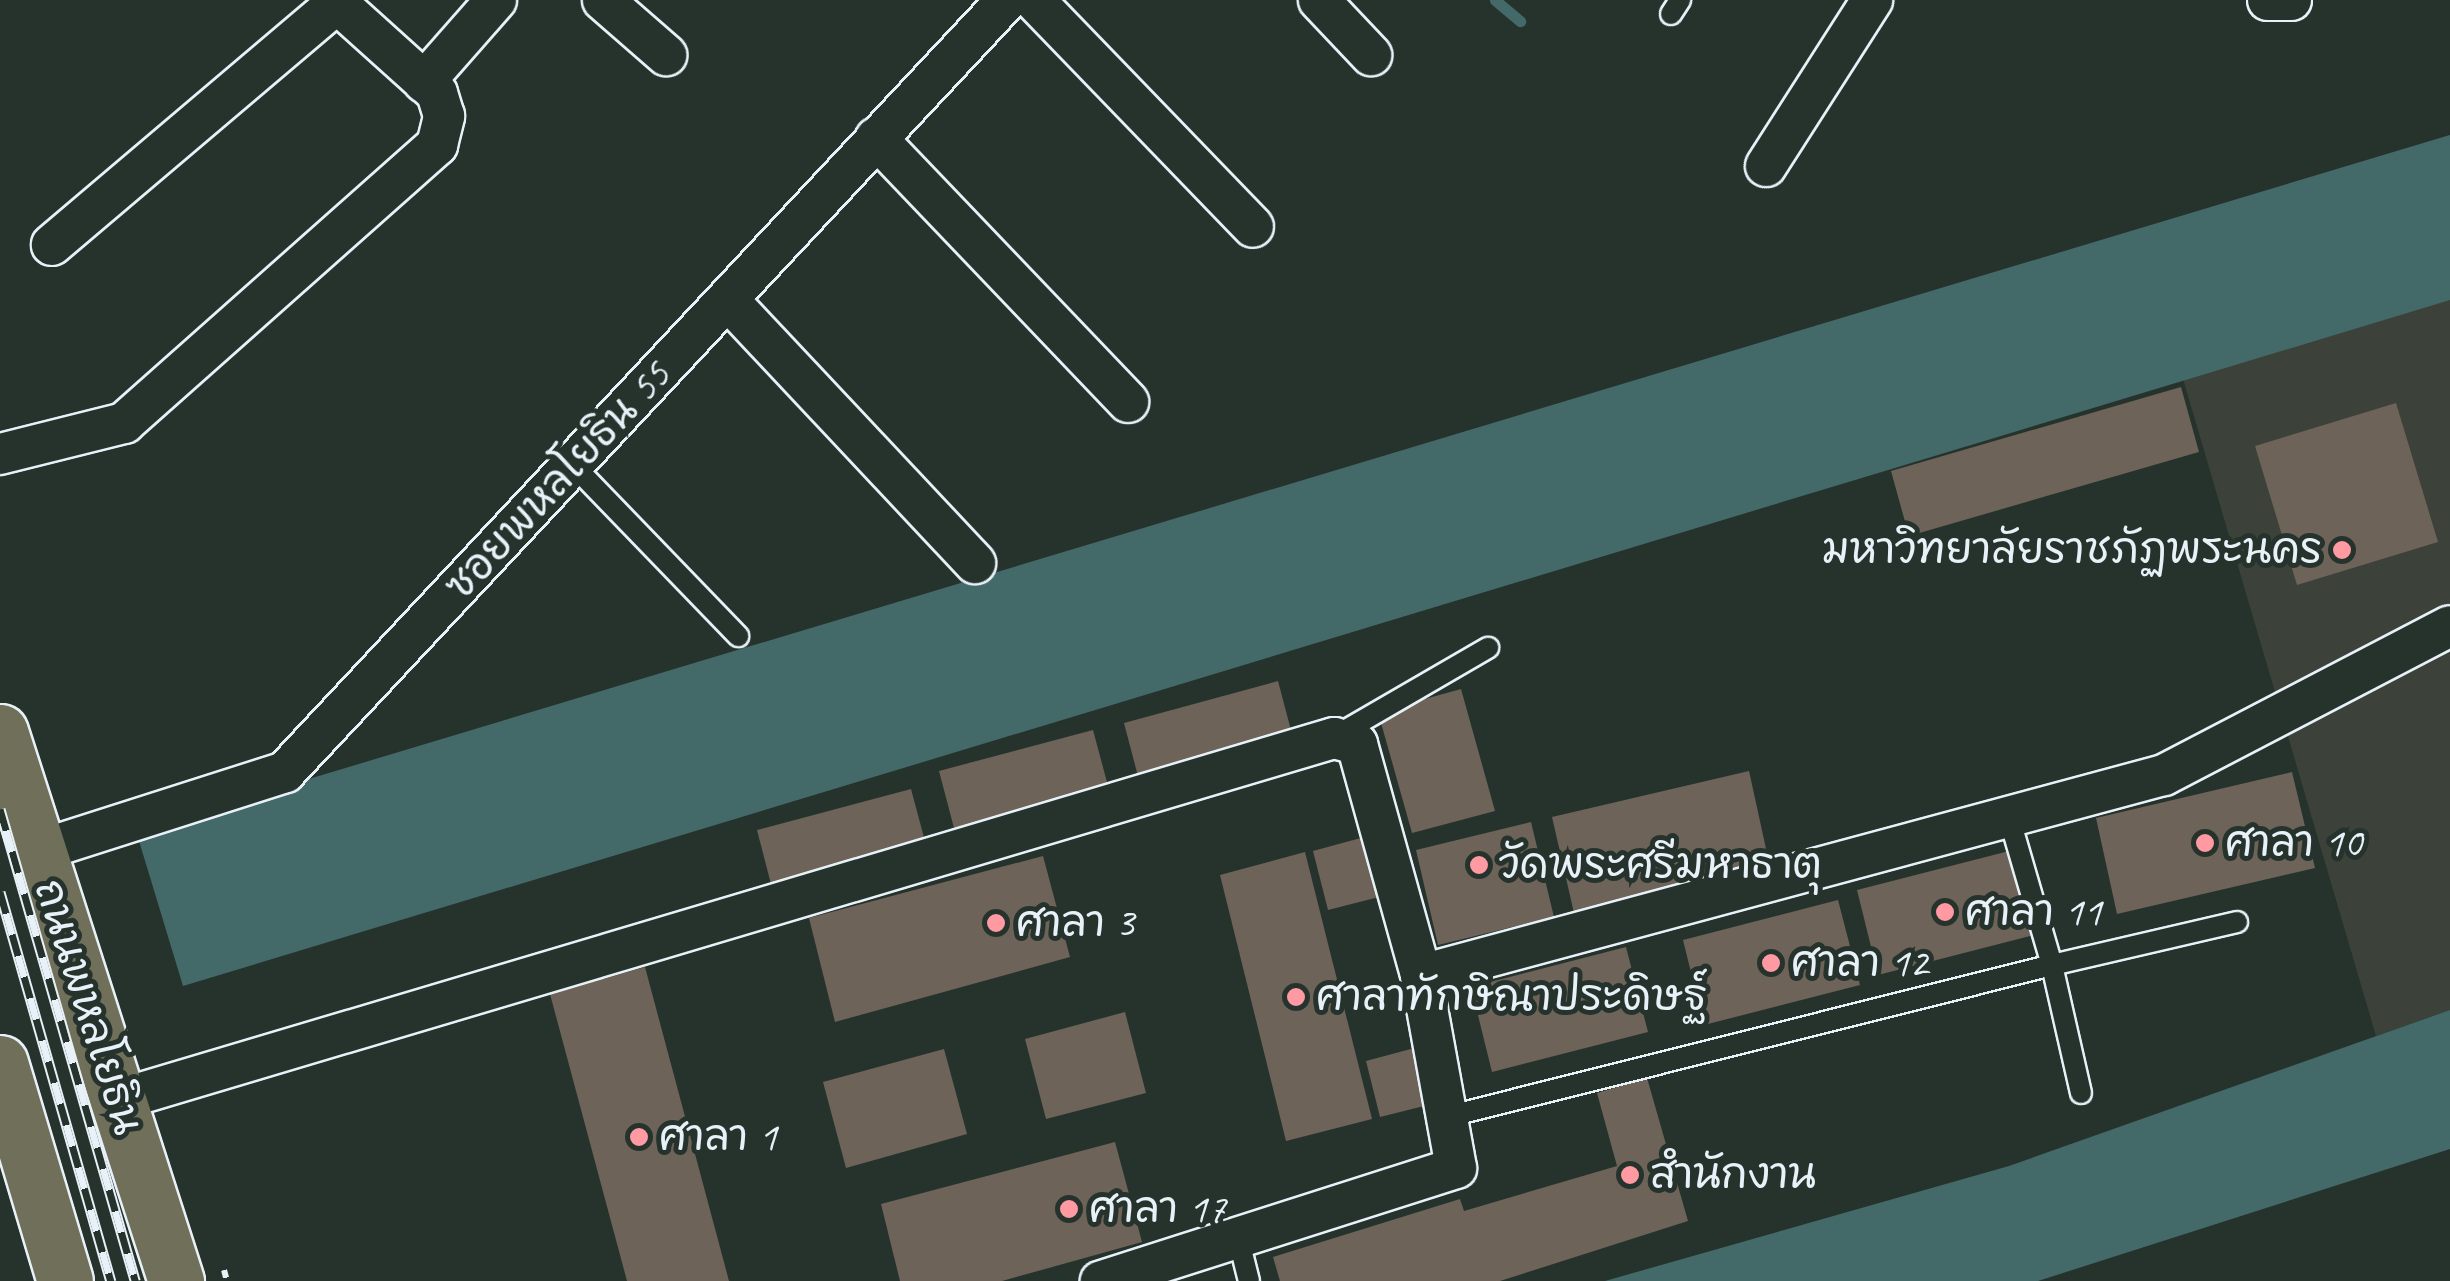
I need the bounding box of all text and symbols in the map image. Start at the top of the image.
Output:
street label: ซอยพหลโยธิน 55 [435,351,681,611]
place label: มหาวิทยาลัยราชภัฏพระนคร [1822,525,2322,575]
marker: มหาวิทยาลัยราชภัฏพระนคร [2331,539,2353,561]
place label: ศาลา 10 [2225,818,2362,868]
marker: ศาลา 10 [2194,832,2216,854]
place label: วัดพระศรีมหาธาตุ [1499,840,1822,890]
marker: วัดพระศรีมหาธาตุ [1468,854,1490,876]
street label: ถนนพหลโยธิน [23,873,153,1141]
place label: ศาลา 11 [1965,887,2102,937]
place label: ศาลา 3 [1016,898,1134,948]
marker: ศาลา 11 [1934,901,1956,923]
marker: ศาลา 3 [985,912,1007,934]
place label: ศาลา 12 [1791,938,1928,988]
marker: ศาลา 12 [1760,952,1782,974]
place label: ศาลาทักษิณาประดิษฐ์ [1316,972,1707,1022]
marker: ศาลาทักษิณาประดิษฐ์ [1285,986,1307,1008]
place label: ศาลา 1 [659,1112,777,1162]
marker: ศาลา 1 [628,1126,650,1148]
place label: สำนักงาน [1650,1150,1816,1200]
marker: สำนักงาน [1619,1164,1641,1186]
place label: ศาลา 17 [1089,1184,1226,1234]
marker: ศาลา 17 [1058,1198,1080,1220]

